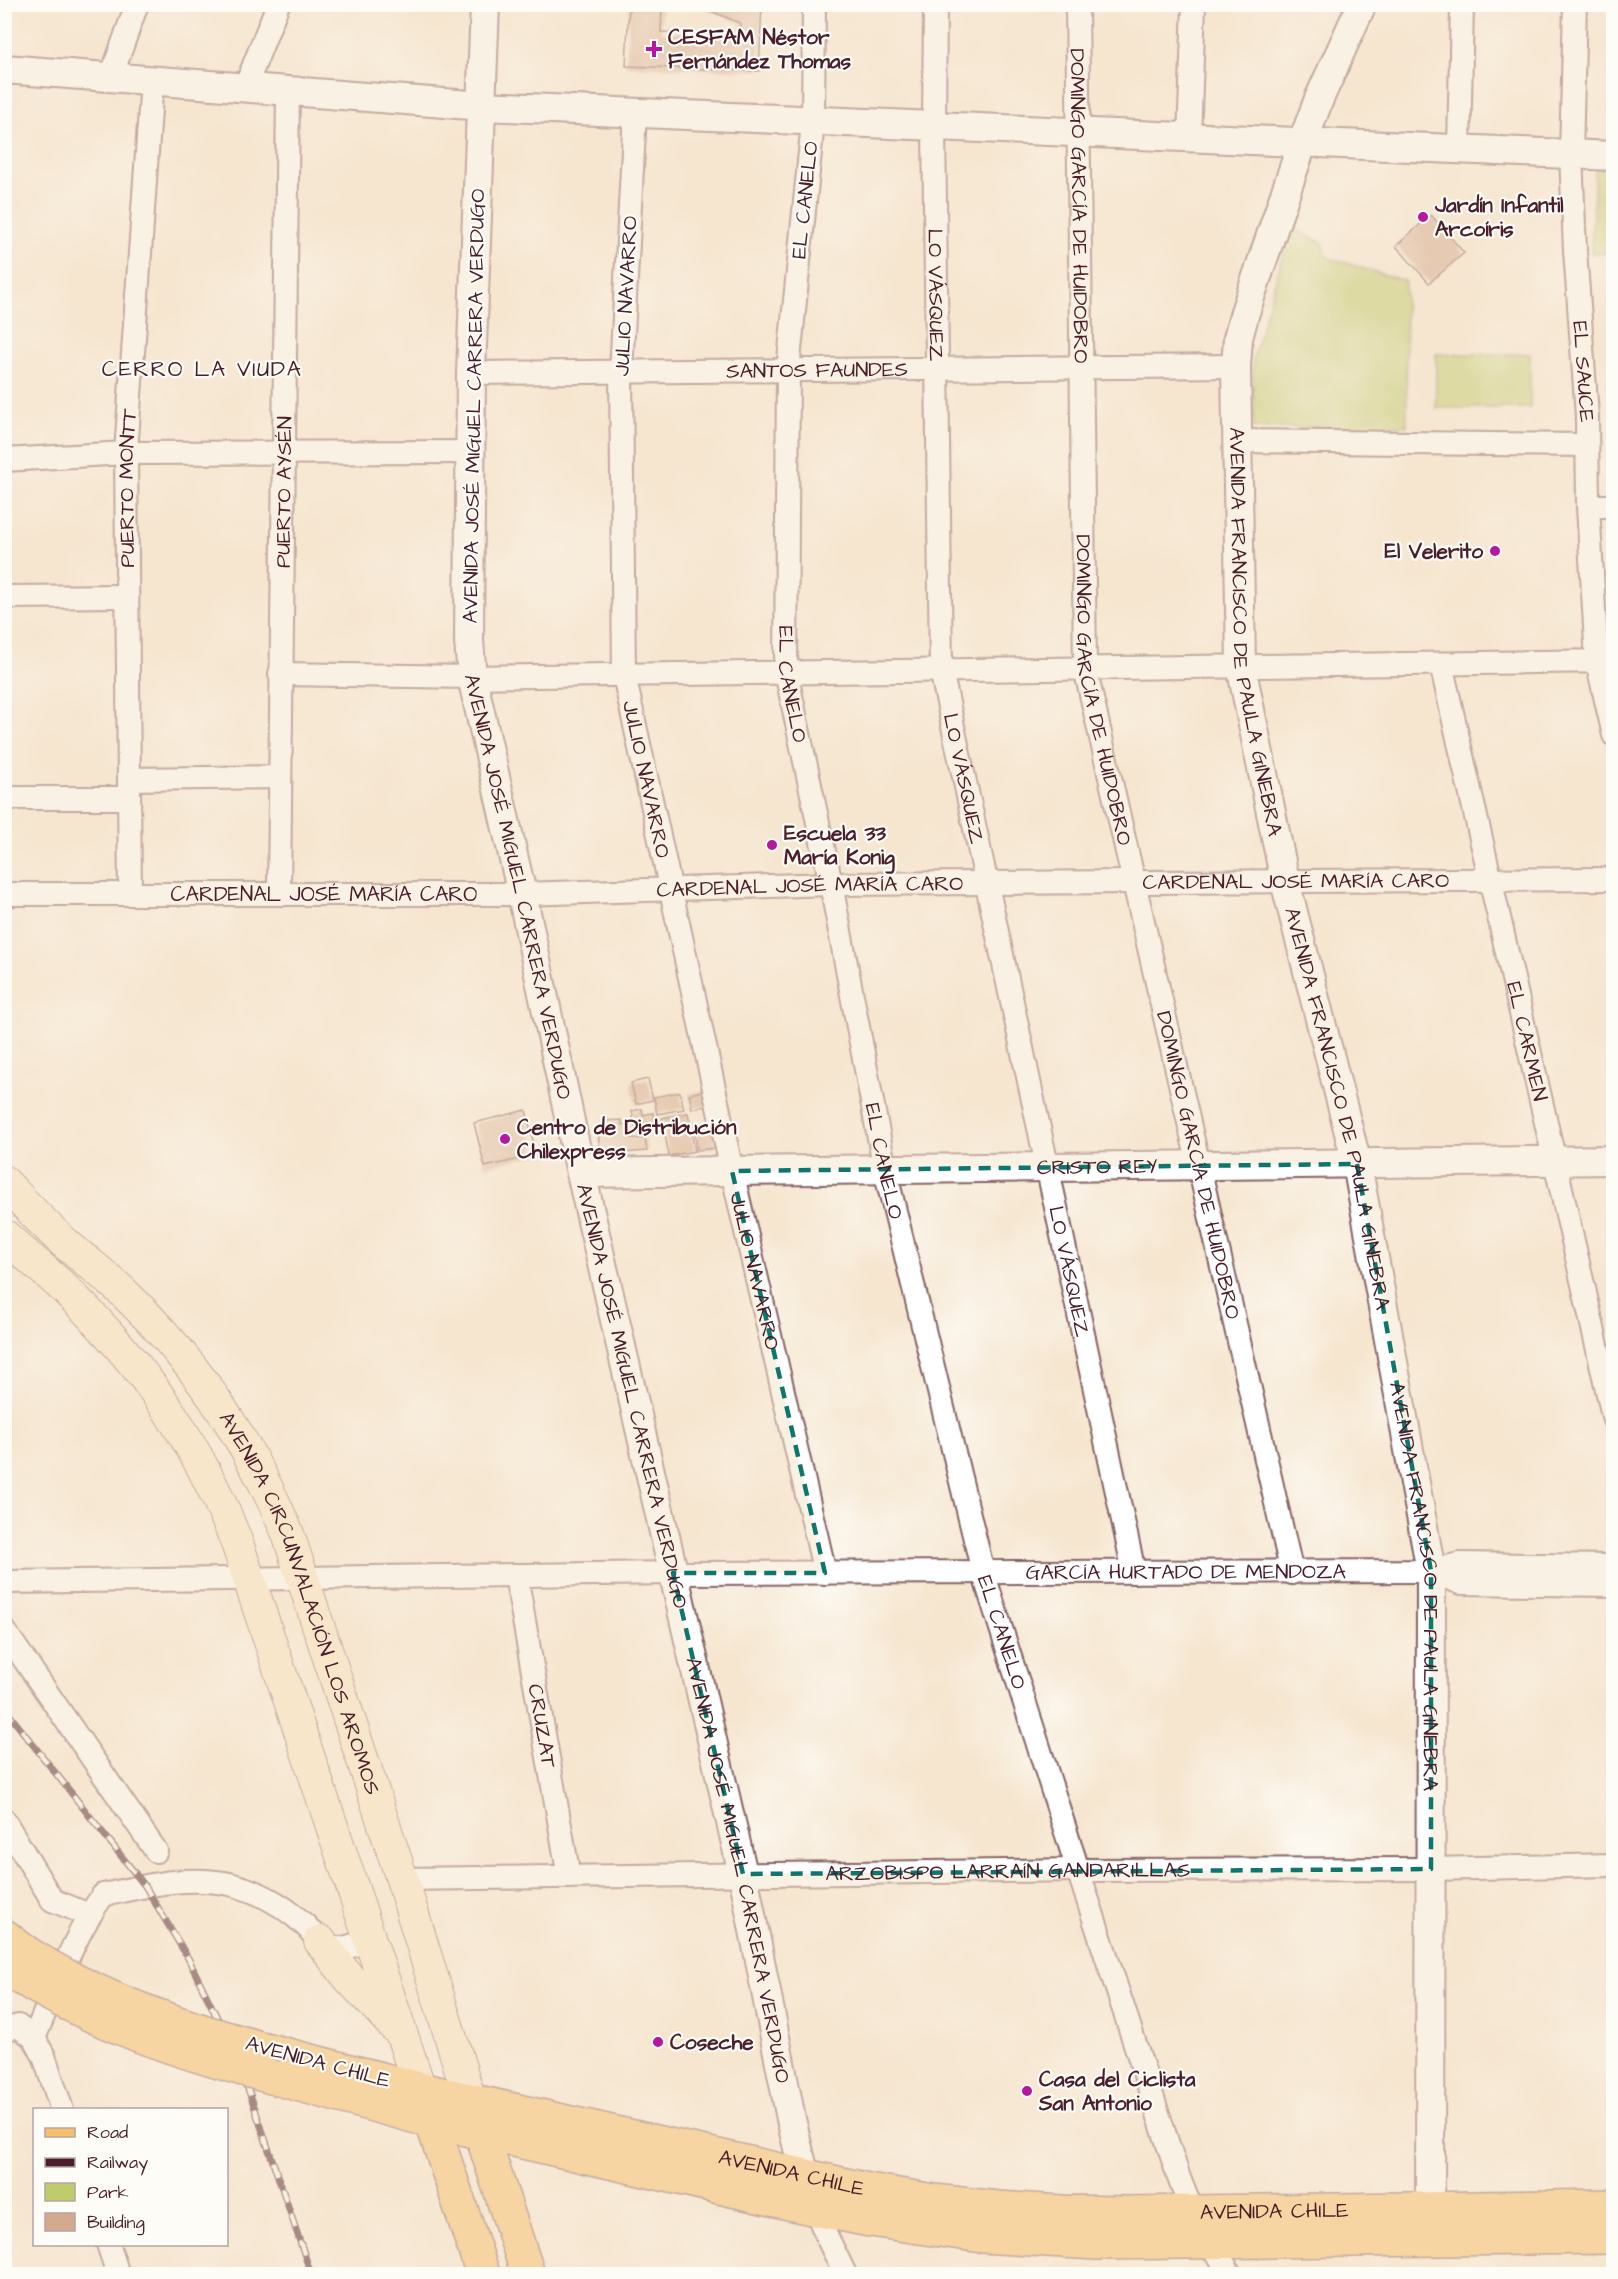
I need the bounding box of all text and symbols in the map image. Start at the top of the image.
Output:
place label: CESFAM Néstor Fernández Thomas [668,23,851,76]
marker: CESFAM Néstor Fernández Thomas [645,40,663,58]
street label: DOMINGO GARCÍA DE HUIDOBRO [1063,48,1096,364]
street label: EL CANELO [784,140,826,260]
street label: AVENIDA JOSÉ MIGUEL CARRERA VERDUGO [456,188,492,624]
place label: Jardín Infantil Arcoíris [1434,191,1564,244]
marker: Jardín Infantil Arcoíris [1416,210,1430,224]
street label: JULIO NAVARRO [607,215,645,377]
street label: LO VÁSQUEZ [921,228,952,362]
street label: EL SAUCE [1566,320,1602,424]
district label: CERRO LA VIUDA [102,354,302,385]
street label: SANTOS FAUNDES [726,355,908,385]
street label: PUERTO MONTT [111,407,144,568]
street label: PUERTO AYSÉN [268,416,299,568]
street label: AVENIDA FRANCISCO DE PAULA GINEBRA [1223,427,1290,839]
street label: DOMINGO GARCÍA DE HUIDOBRO [1069,534,1140,848]
place label: El Velerito [1385,537,1483,566]
marker: El Velerito [1488,544,1502,558]
street label: EL CANELO [771,626,815,745]
street label: AVENIDA JOSÉ MIGUEL CARRERA VERDUGO [457,671,580,1102]
street label: JULIO NAVARRO [615,698,678,861]
street label: LO VÁSQUEZ [936,711,992,846]
place label: Escuela 33 María Konig [784,819,895,874]
marker: Escuela 33 María Konig [765,838,779,852]
street label: CARDENAL JOSÉ MARÍA CARO [1142,866,1449,897]
street label: CARDENAL JOSÉ MARÍA CARO [656,869,963,904]
street label: CARDENAL JOSÉ MARÍA CARO [171,880,477,909]
street label: AVENIDA FRANCISCO DE PAULA GINEBRA [1278,904,1398,1313]
street label: EL CARMEN [1500,979,1555,1104]
street label: DOMINGO GARCÍA DE HUIDOBRO [1149,1008,1248,1322]
street label: EL CANELO [858,1100,911,1222]
place label: Centro de Distribución Chilexpress [517,1113,737,1167]
marker: Centro de Distribución Chilexpress [498,1132,512,1146]
street label: CRISTO REY [1036,1151,1158,1182]
street label: AVENIDA JOSÉ MIGUEL CARRERA VERDUGO [569,1181,696,1611]
street label: JULIO NAVARRO [723,1190,787,1353]
street label: LO VÁSQUEZ [1042,1203,1098,1339]
street label: AVENIDA FRANCISCO DE PAULA GINEBRA [1382,1379,1446,1792]
street label: AVENIDA CIRCUNVALACIÓN LOS AROMOS [212,1406,388,1799]
street label: GARCÍA HURTADO DE MENDOZA [1026,1557,1347,1587]
street label: EL CANELO [970,1572,1034,1693]
street label: AVENIDA JOSÉ MIGUEL CARRERA VERDUGO [679,1654,798,2086]
street label: CRUZAT [521,1681,564,1771]
street label: ARZOBISPO LARRAÍN GANDARILLAS [825,1855,1191,1888]
place label: Coseche [670,2028,754,2057]
street label: AVENIDA CHILE [242,2029,394,2095]
marker: Coseche [651,2035,665,2049]
place label: Casa del Ciclista San Antonio [1038,2065,1196,2118]
marker: Casa del Ciclista San Antonio [1020,2084,1034,2098]
legend [33,2108,228,2246]
text: Road [87,2120,128,2145]
street label: AVENIDA CHILE [716,2142,868,2203]
text: Railway [87,2150,148,2176]
text: Park [87,2180,129,2205]
street label: AVENIDA CHILE [1200,2195,1349,2226]
text: Building [87,2210,145,2236]

